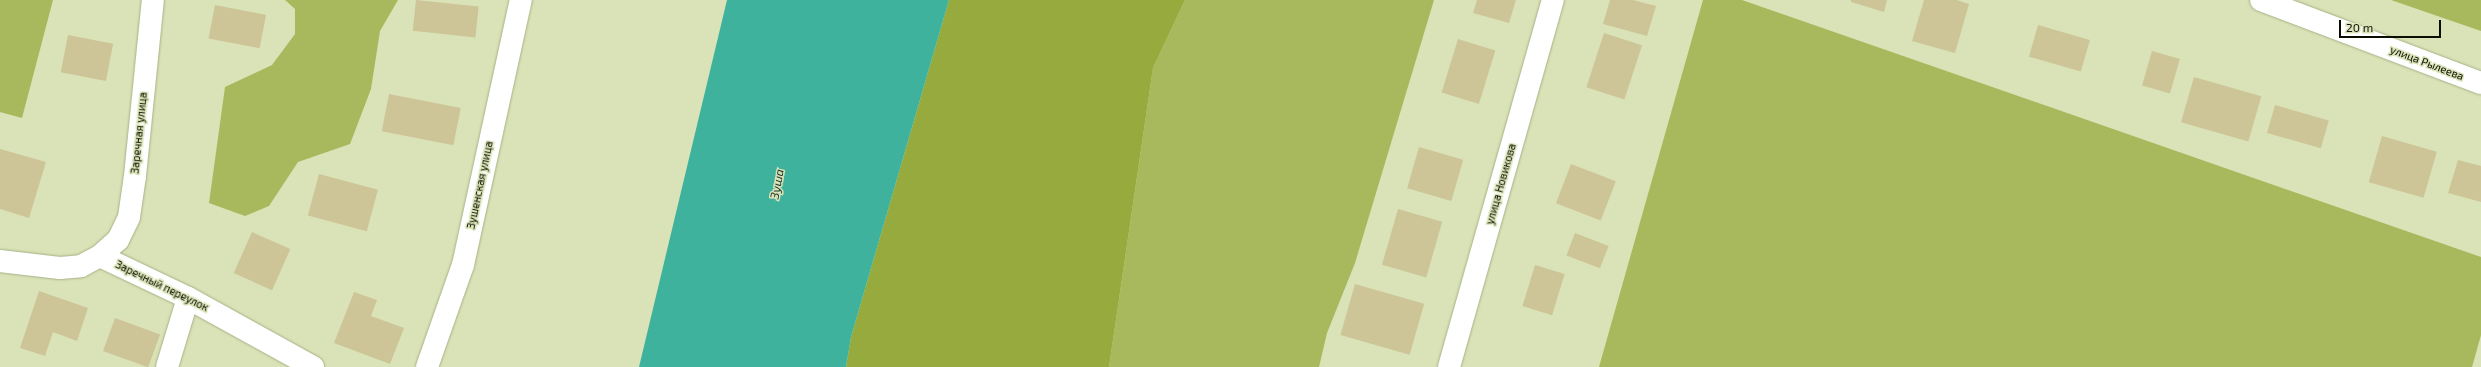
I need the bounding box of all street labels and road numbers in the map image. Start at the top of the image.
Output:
street label: улица Рылеева [2388,43,2466,83]
street label: Заречная улица [128,92,150,174]
street label: Зушенская улица [464,140,496,230]
street label: улица Новикова [1483,142,1519,226]
street label: Заречный переулок [113,258,211,314]

